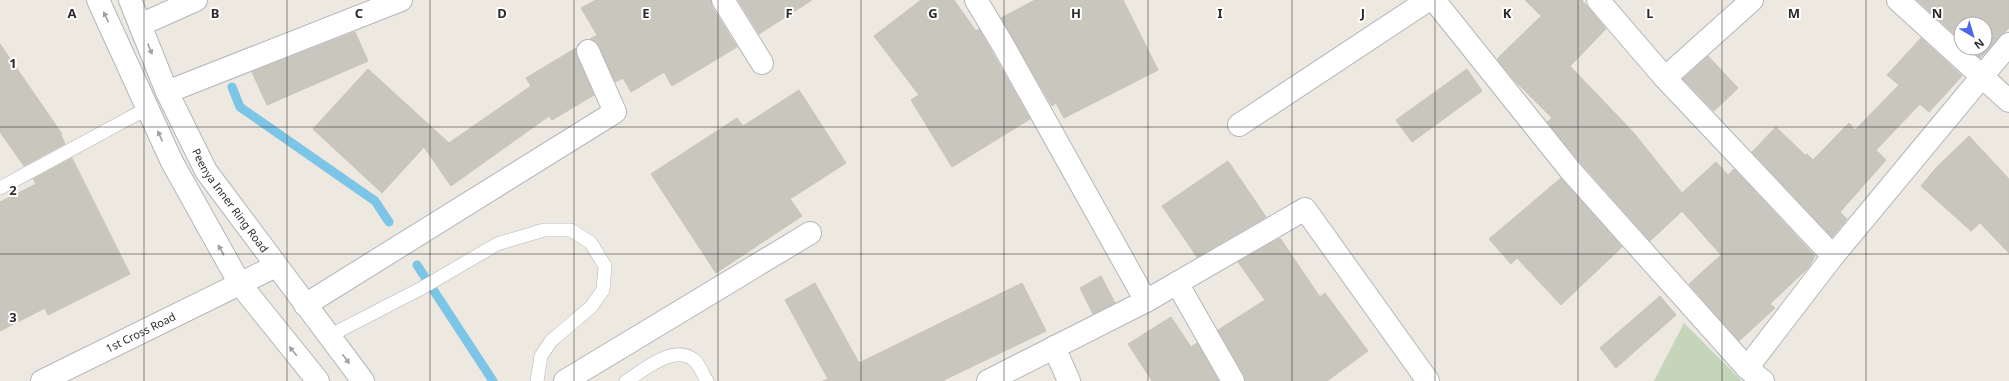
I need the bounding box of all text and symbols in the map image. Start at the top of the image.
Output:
text: A [68,4,77,22]
text: B [211,4,219,22]
text: C [355,4,363,22]
text: D [497,4,507,22]
text: E [642,4,650,22]
text: F [785,4,793,22]
text: G [928,4,938,22]
text: H [1071,4,1081,22]
text: I [1217,4,1223,22]
text: J [1360,4,1365,22]
text: K [1503,4,1512,22]
text: L [1646,4,1654,22]
text: M [1788,4,1800,22]
text: N [1932,4,1942,22]
one-way arrow [103,12,109,23]
north arrow [1953,16,1993,56]
text: N [1971,36,1988,53]
one-way arrow [147,44,153,56]
text: 1 [9,54,17,72]
one-way arrow [157,130,163,141]
street label: Peenya Inner Ring Road [189,146,272,255]
text: 2 [9,181,17,199]
one-way arrow [218,244,225,256]
text: 3 [9,308,17,326]
street label: 1st Cross Road [103,308,178,356]
one-way arrow [289,345,298,356]
one-way arrow [341,353,350,364]

